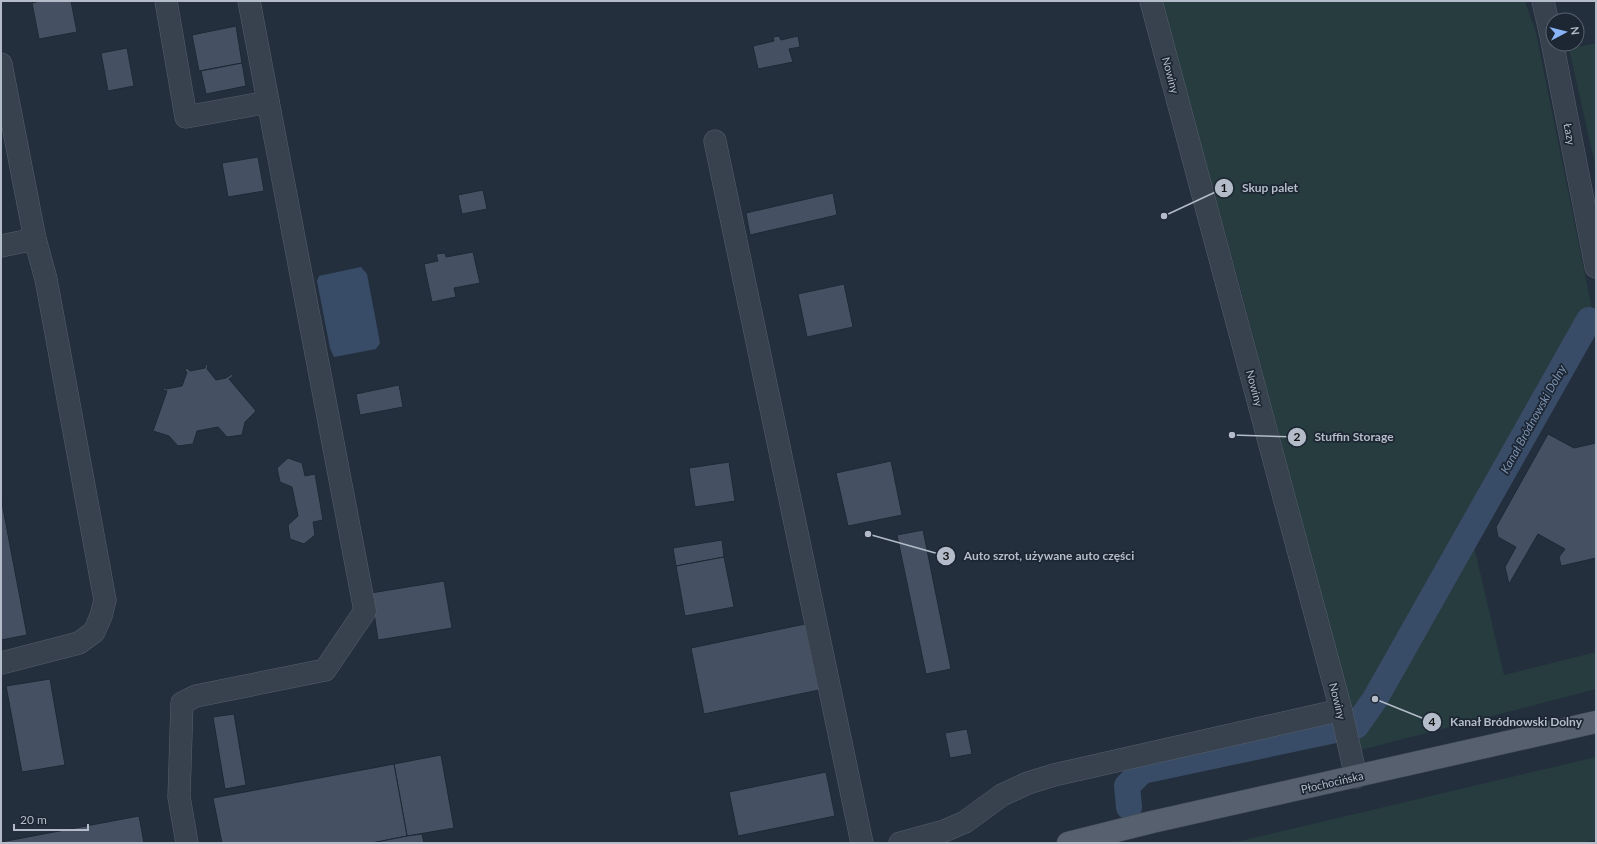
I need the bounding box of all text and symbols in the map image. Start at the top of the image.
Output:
north arrow [1545,12,1585,52]
text: N [1568,26,1582,36]
street label: Nowiny [1160,55,1182,95]
street label: Łazy [1562,122,1579,146]
callout: Skup palet [1214,176,1306,200]
text: 1 [1221,180,1228,195]
text: Skup palet [1242,180,1299,195]
water label: Kanał Bródnowski Dolny [1497,362,1569,476]
street label: Nowiny [1244,368,1266,408]
callout: Stuffin Storage [1287,425,1402,449]
text: 2 [1294,429,1301,444]
text: Stuffin Storage [1314,429,1394,444]
callout: Auto szrot, używane auto części [936,544,1142,568]
text: 3 [943,548,950,563]
text: Auto szrot, używane auto części [963,548,1134,563]
street label: Nowiny [1327,681,1349,721]
callout: Kanał Bródnowski Dolny [1422,710,1590,734]
text: 4 [1429,714,1436,729]
text: Kanał Bródnowski Dolny [1450,714,1583,729]
street label: Płochocińska [1300,769,1364,795]
scale bar [14,806,88,832]
text: 20 m [20,812,47,827]

